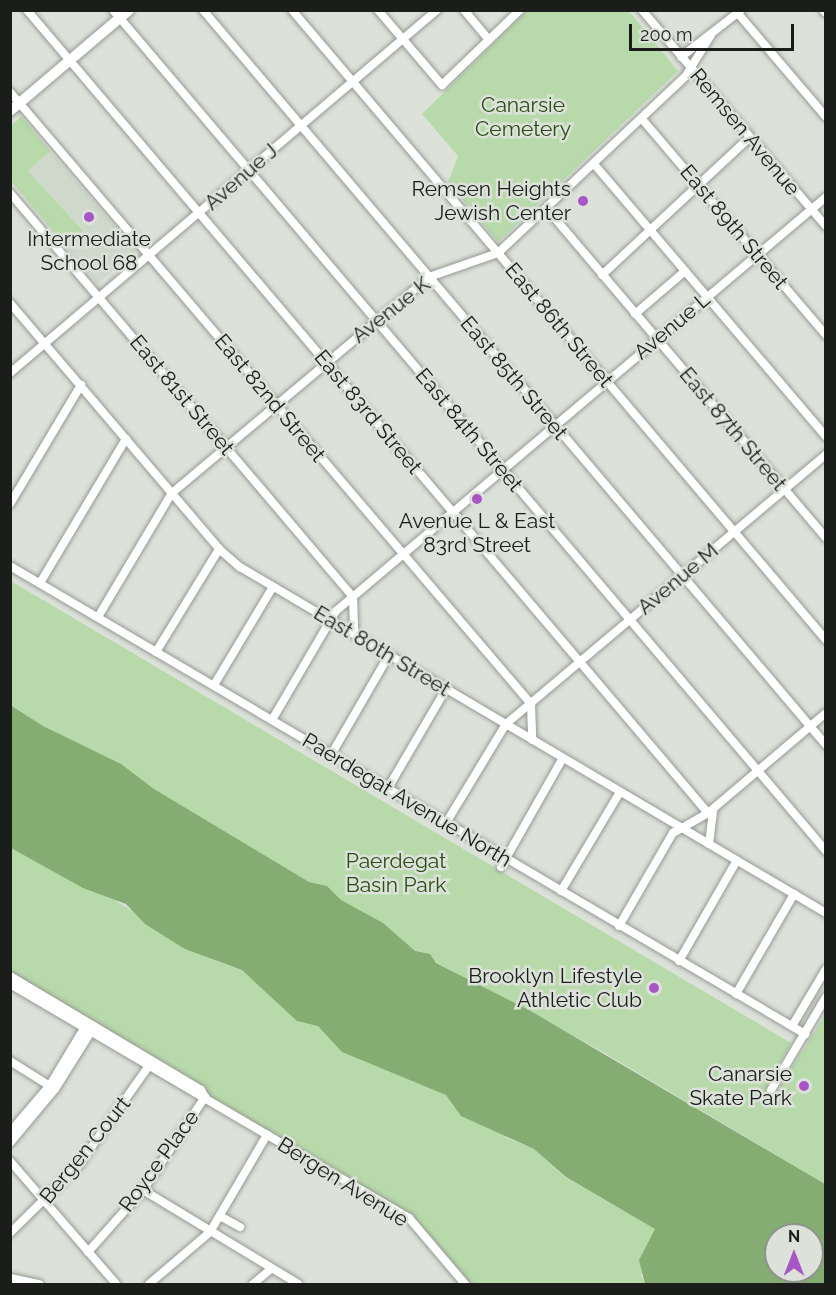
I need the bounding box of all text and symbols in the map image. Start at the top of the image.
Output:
scale bar [632,12,797,50]
text: 200 m [640,24,693,45]
street label: Remsen Avenue [684,63,806,201]
park label: Canarsie Cemetery [475,92,571,142]
street label: Avenue J [199,138,283,216]
street label: East 89th Street [675,160,793,294]
place label: Remsen Heights Jewish Center [411,176,571,226]
marker: Remsen Heights Jewish Center [576,194,590,208]
marker: Intermediate School 68 [82,210,96,224]
place label: Intermediate School 68 [27,226,151,276]
street label: East 86th Street [500,258,618,392]
street label: Avenue K [347,272,435,348]
street label: Avenue L [629,287,715,365]
street label: East 85th Street [455,311,573,445]
street label: East 82nd Street [209,329,331,467]
street label: East 81st Street [124,330,240,460]
street label: East 83rd Street [309,345,427,479]
street label: East 87th Street [674,362,792,496]
street label: East 84th Street [410,363,528,497]
marker: Avenue L & East 83rd Street [470,492,484,506]
place label: Avenue L & East 83rd Street [398,508,556,558]
street label: Avenue M [633,538,723,620]
street label: East 80th Street [309,600,455,702]
street label: Paerdegat Avenue North [298,727,516,873]
park label: Paerdegat Basin Park [346,848,446,898]
place label: Brooklyn Lifestyle Athletic Club [468,963,642,1013]
marker: Brooklyn Lifestyle Athletic Club [647,981,661,995]
place label: Canarsie Skate Park [689,1061,792,1111]
marker: Canarsie Skate Park [797,1079,811,1093]
street label: Bergen Court [34,1092,136,1208]
street label: Royce Place [114,1105,204,1217]
street label: Bergen Avenue [273,1132,413,1232]
north arrow [764,1223,824,1283]
text: N [788,1227,800,1246]

